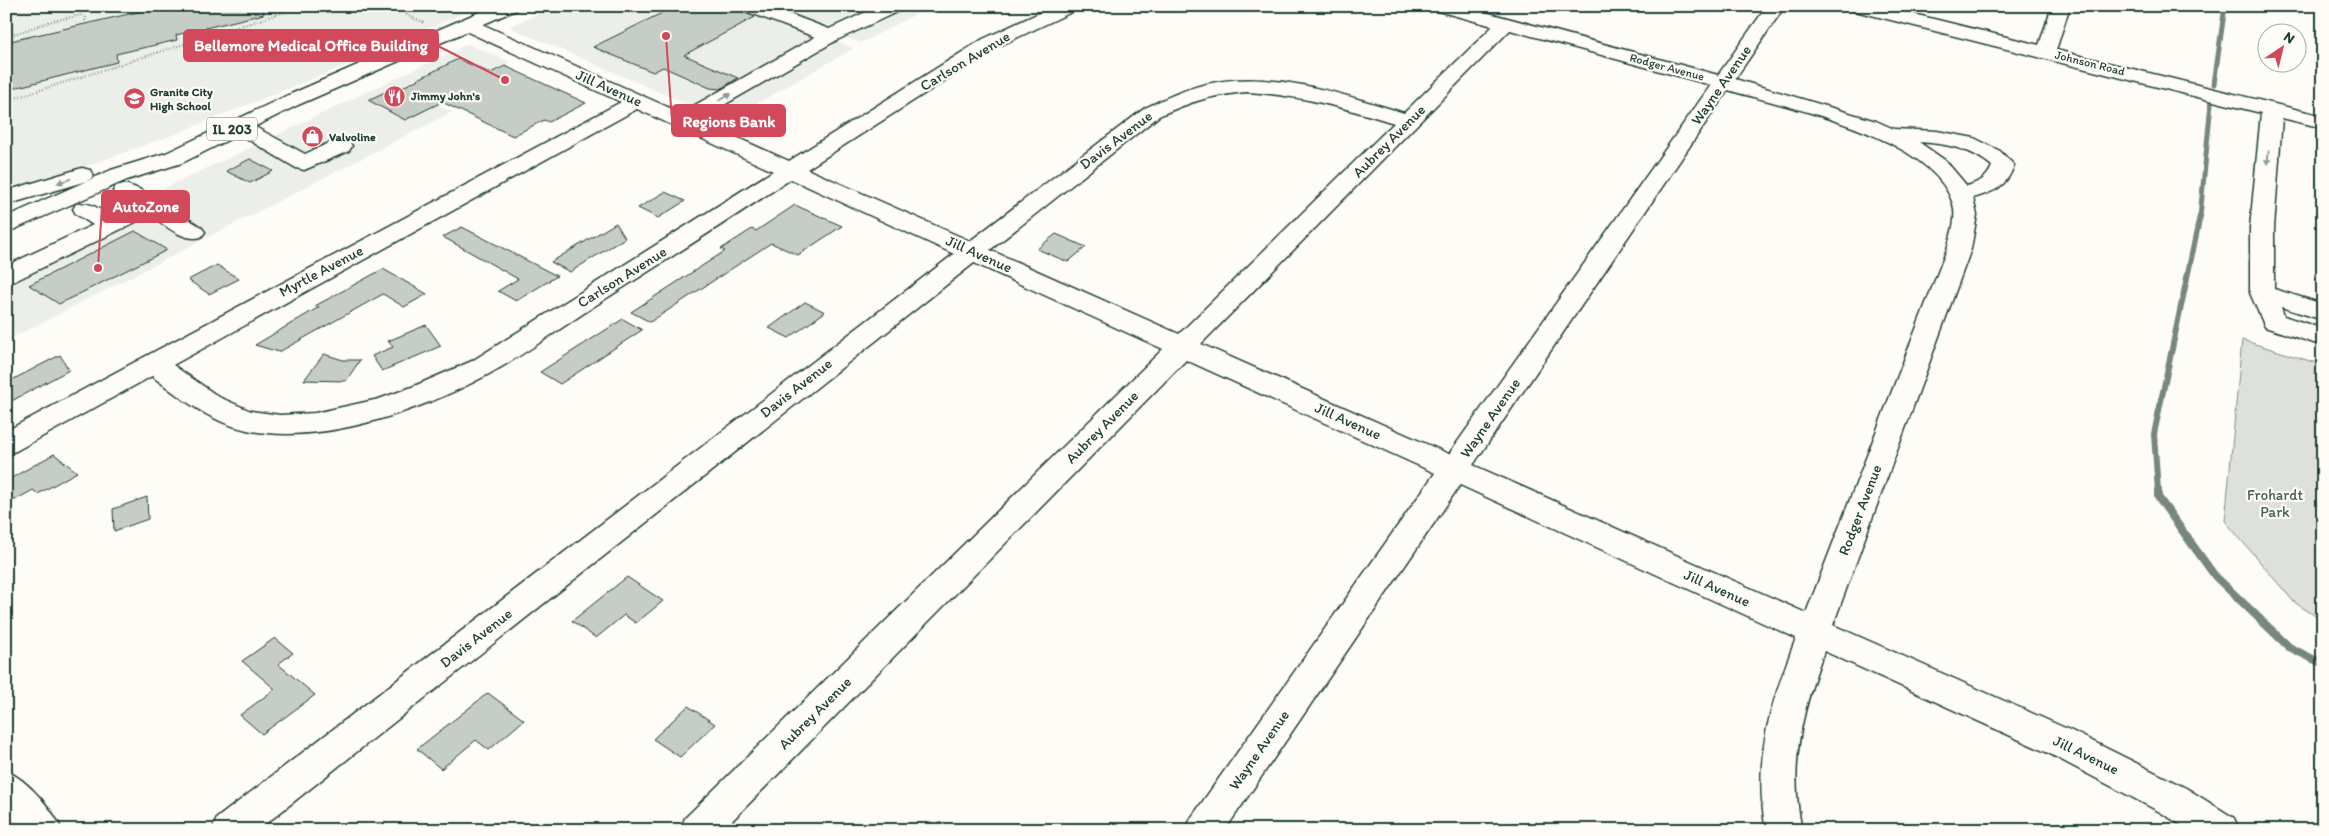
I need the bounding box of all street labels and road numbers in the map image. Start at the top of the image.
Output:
street label: Carlson Avenue [917,27,1013,95]
street label: Wayne Avenue [1687,42,1755,128]
street label: Johnson Road [2054,48,2127,79]
street label: Rodger Avenue [1628,50,1706,84]
street label: Jill Avenue [573,65,645,111]
street label: Aubrey Avenue [1349,101,1429,181]
street label: Davis Avenue [1076,107,1156,173]
road number: IL 203 [207,118,257,140]
street label: Jill Avenue [943,231,1015,277]
street label: Myrtle Avenue [276,241,366,301]
street label: Carlson Avenue [574,242,670,312]
street label: Davis Avenue [757,354,835,422]
street label: Wayne Avenue [1456,375,1524,461]
street label: Aubrey Avenue [1062,387,1142,467]
street label: Jill Avenue [1312,398,1384,444]
street label: Rodger Avenue [1834,462,1886,558]
street label: Jill Avenue [1681,565,1753,611]
street label: Davis Avenue [437,604,515,672]
street label: Aubrey Avenue [775,673,855,753]
street label: Wayne Avenue [1225,707,1293,793]
street label: Jill Avenue [2050,731,2122,779]

